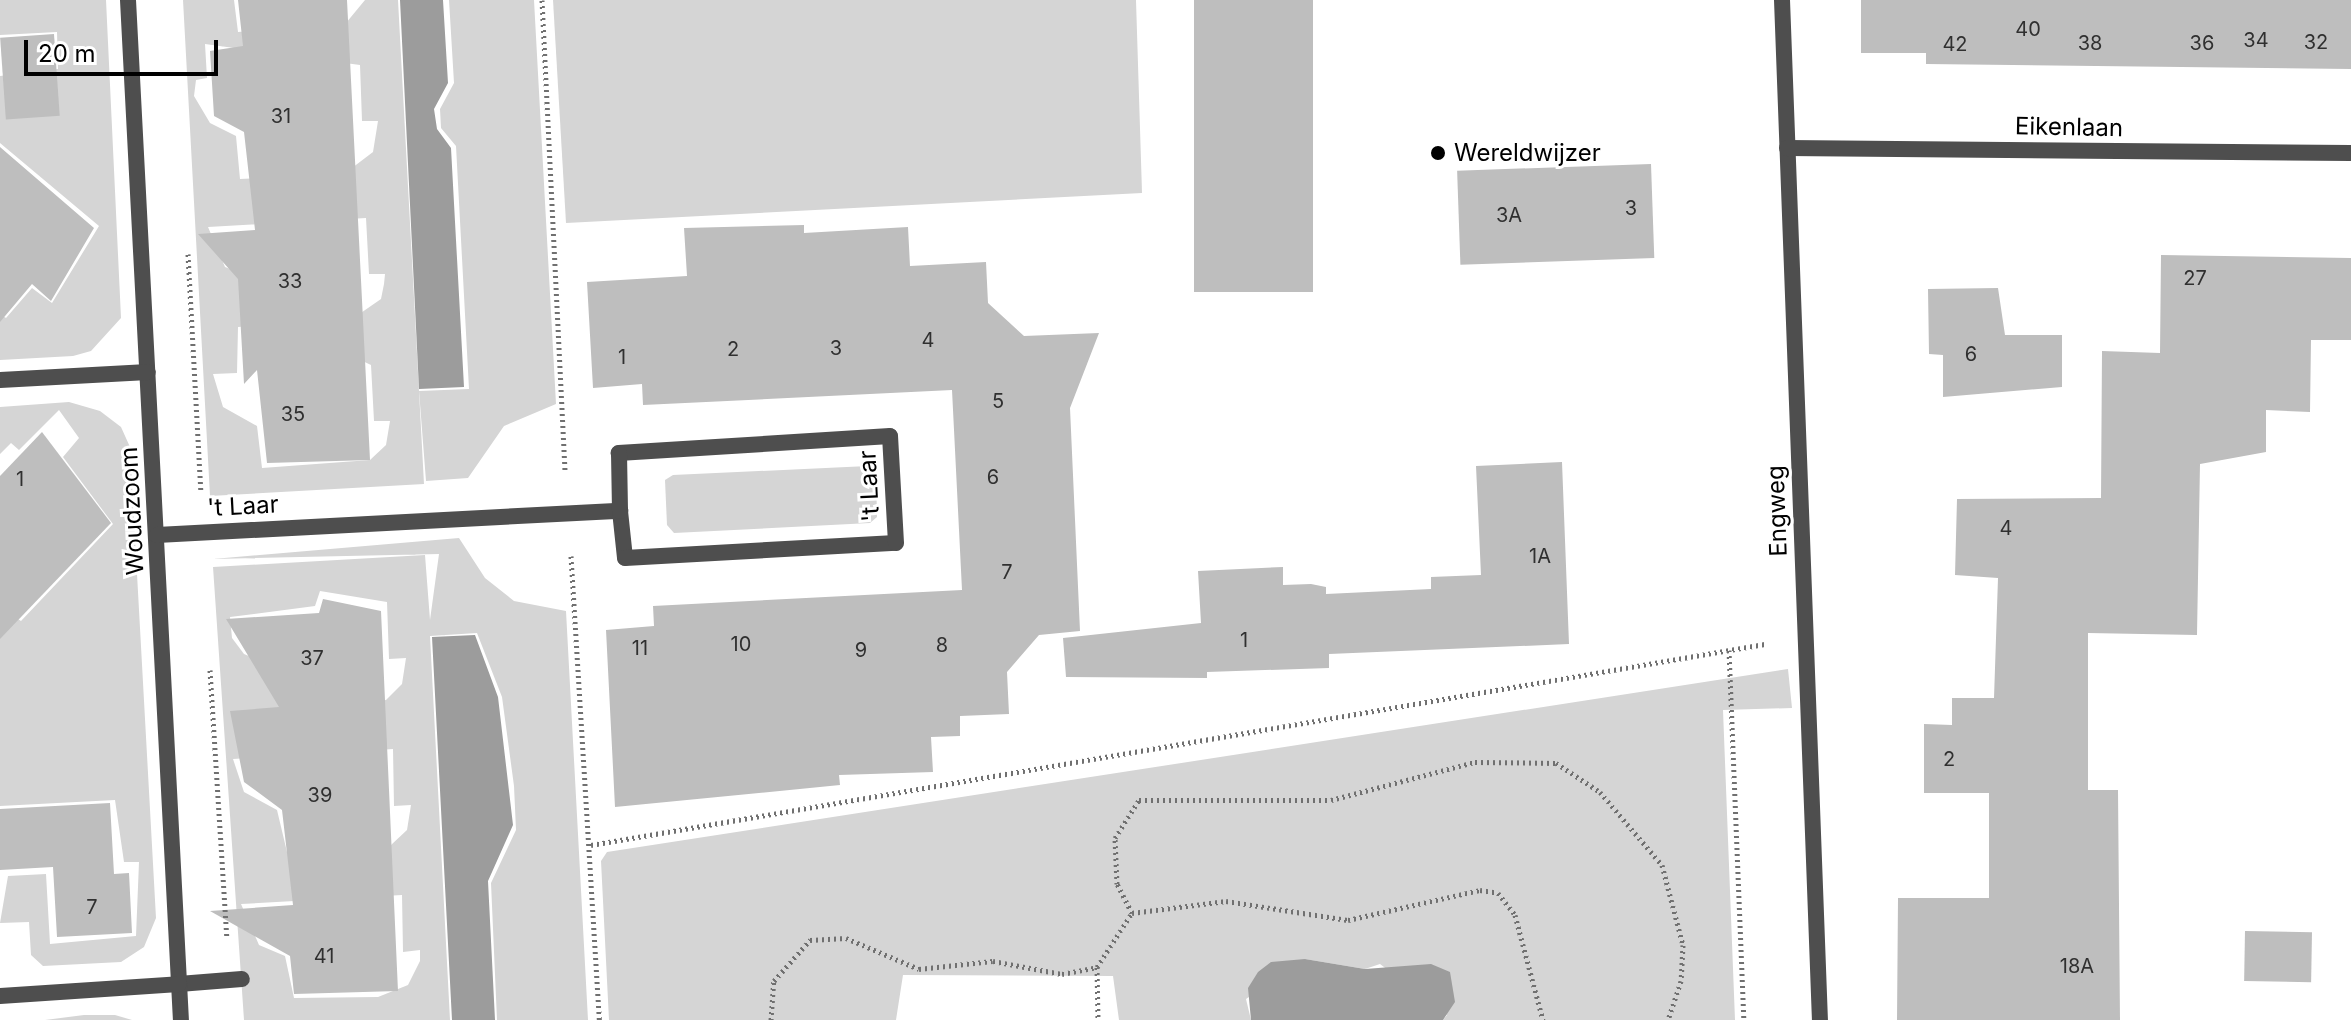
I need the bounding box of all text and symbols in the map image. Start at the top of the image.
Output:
house number: 40 [2015,17,2041,41]
scale bar [28,24,222,74]
house number: 34 [2243,28,2269,52]
house number: 32 [2304,30,2328,54]
house number: 38 [2078,31,2102,55]
house number: 36 [2190,31,2214,55]
house number: 42 [1942,32,1968,56]
text: 20 m [38,39,96,68]
house number: 31 [271,104,291,128]
street label: Eikenlaan [2015,112,2123,142]
place label: Wereldwijzer [1454,139,1601,167]
marker: Wereldwijzer [1429,144,1447,162]
house number: 3 [1625,196,1637,220]
house number: 3A [1496,203,1522,227]
house number: 27 [2183,266,2207,290]
house number: 33 [278,269,302,293]
house number: 4 [922,328,934,352]
house number: 3 [830,336,842,360]
house number: 2 [727,337,739,361]
house number: 6 [1965,342,1977,366]
house number: 1 [618,345,626,369]
house number: 5 [992,389,1004,413]
house number: 35 [281,402,305,426]
street label: Woudzoom [114,446,150,576]
street label: 't Laar [853,450,885,522]
house number: 6 [987,465,999,489]
street label: Engweg [1761,465,1793,557]
house number: 1 [16,467,24,491]
street label: 't Laar [207,490,279,522]
house number: 4 [2000,516,2012,540]
house number: 1A [1529,544,1551,568]
house number: 7 [1001,560,1013,584]
house number: 1 [1240,628,1248,652]
house number: 10 [731,632,751,656]
house number: 8 [936,633,948,657]
house number: 11 [632,636,648,660]
house number: 9 [855,638,867,662]
house number: 37 [300,646,324,670]
house number: 2 [1943,747,1955,771]
house number: 39 [308,783,332,807]
house number: 7 [86,895,98,919]
house number: 41 [314,944,334,968]
house number: 18A [2060,954,2094,978]

